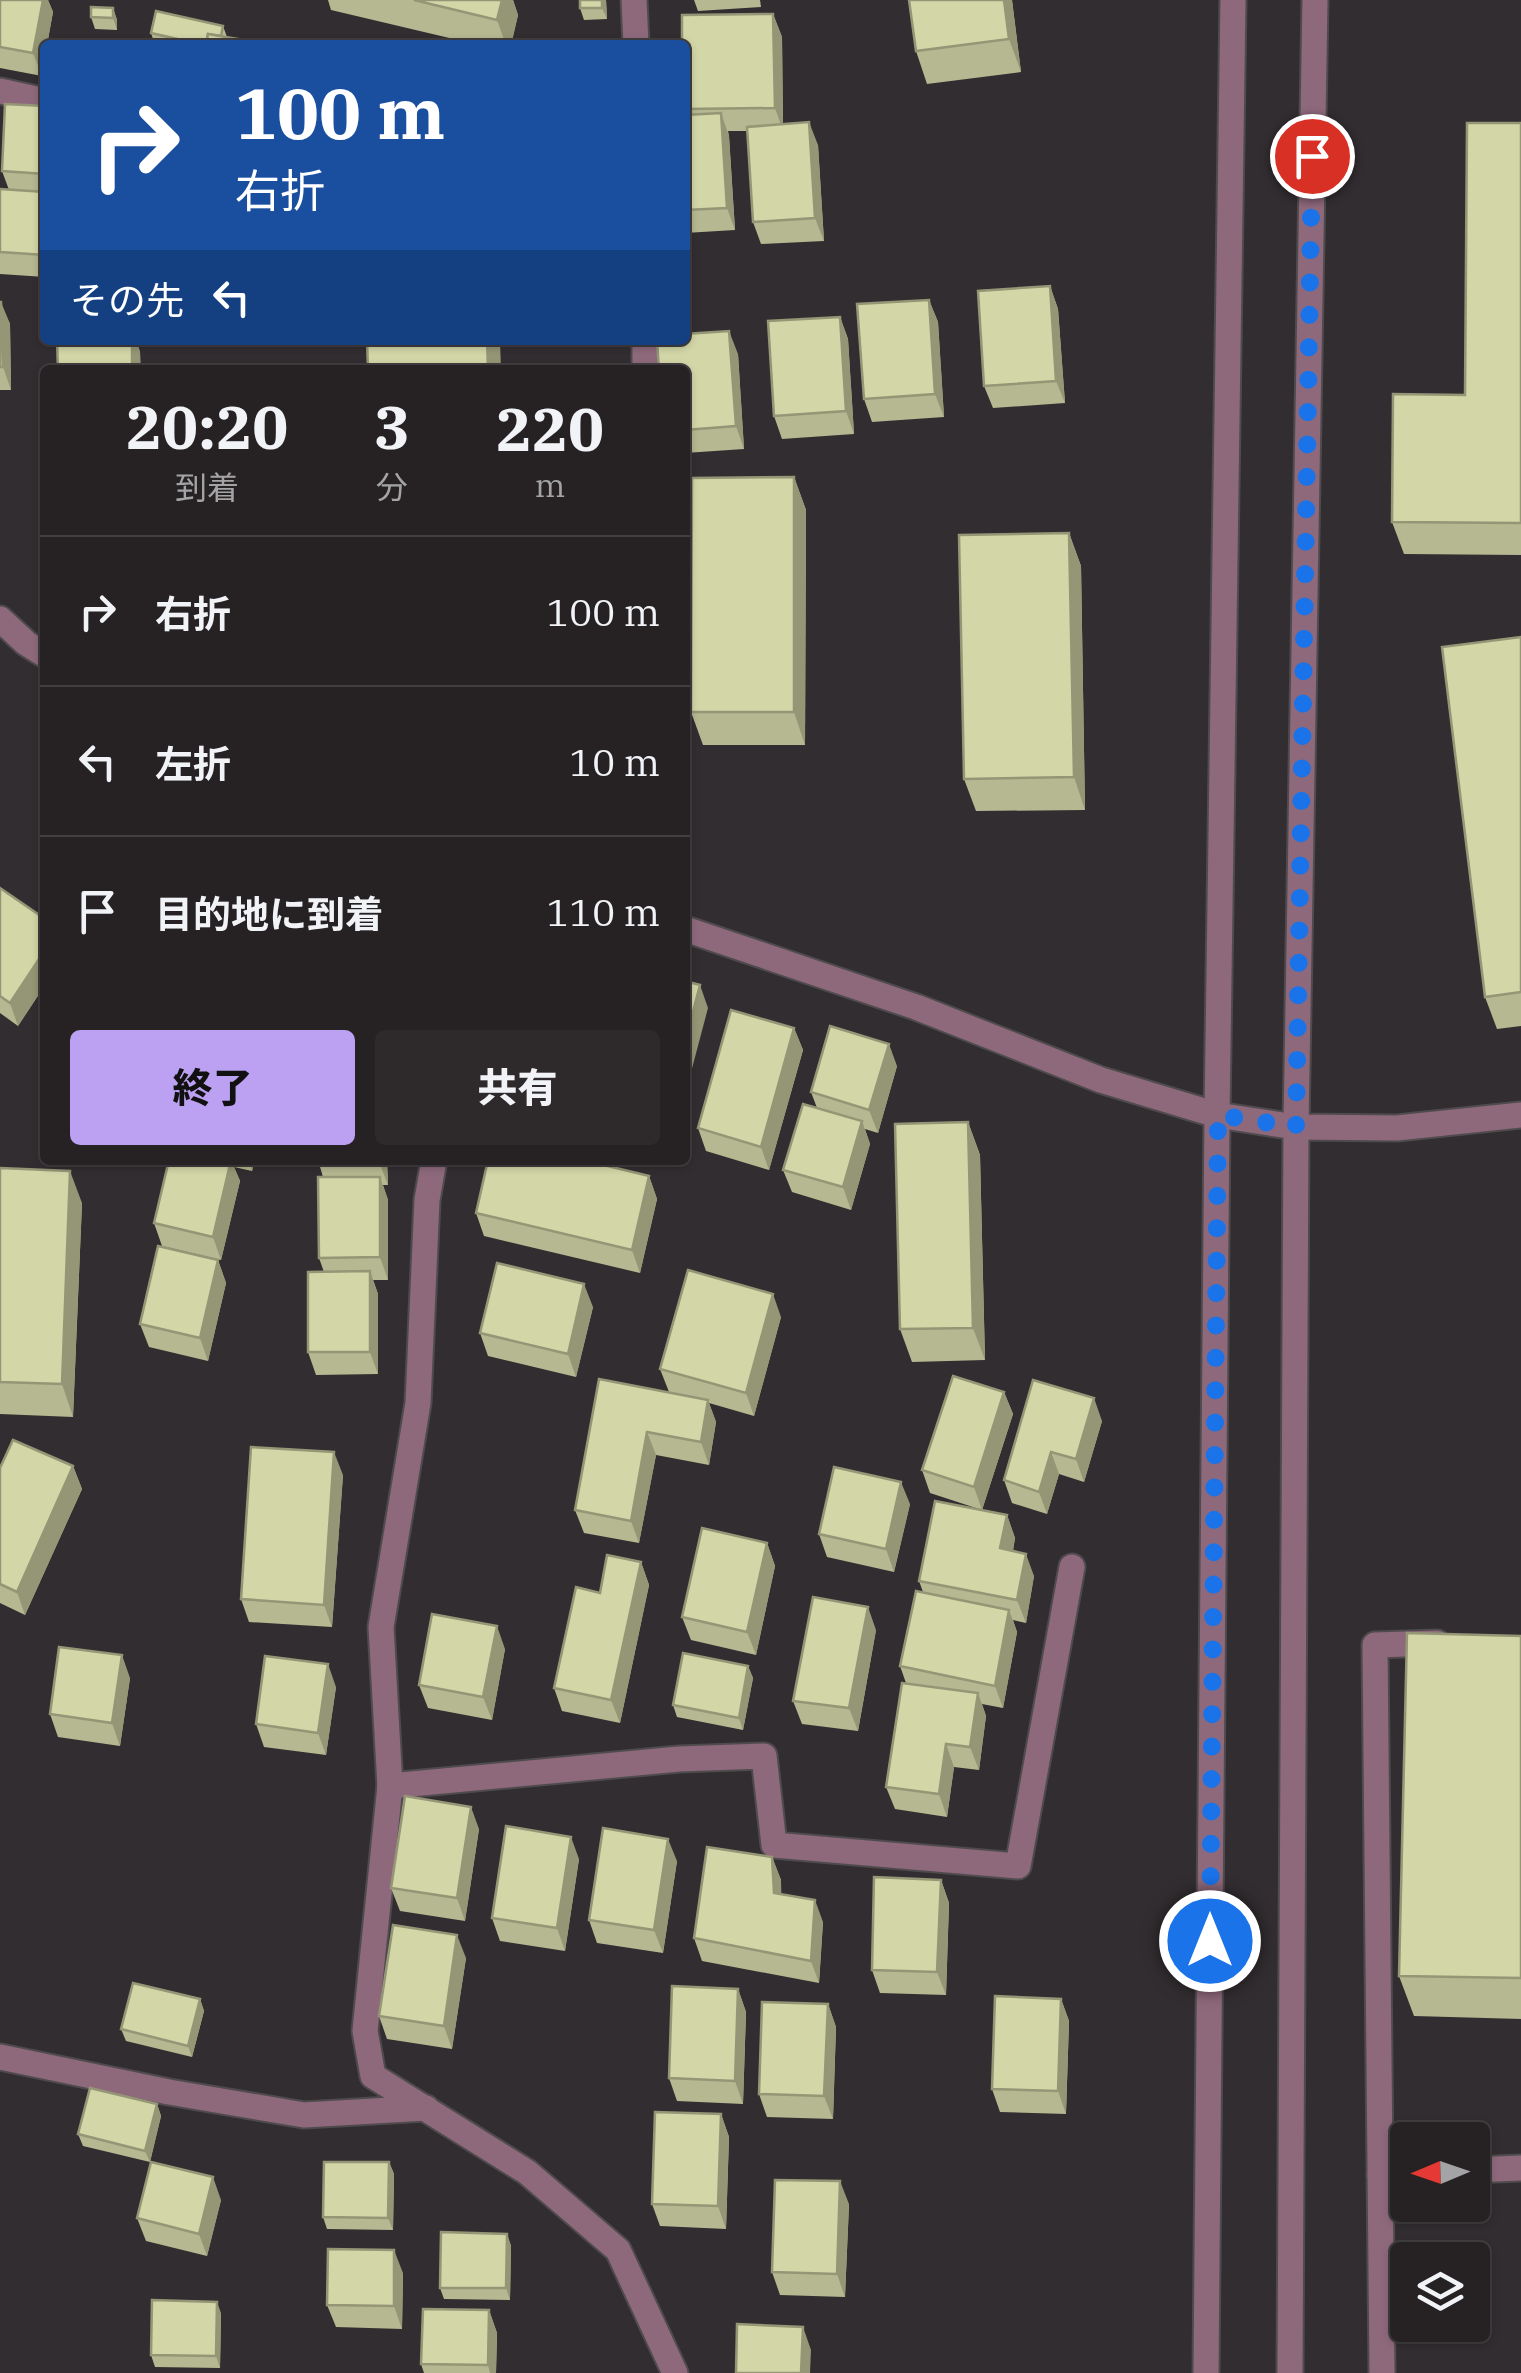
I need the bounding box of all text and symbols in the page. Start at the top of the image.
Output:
text: 100 m [235,67,445,158]
icon: right [70,80,200,210]
pin [1270,114,1355,199]
icon: arrive [1285,129,1340,184]
text: 右折 [235,161,325,219]
icon: left [204,270,259,325]
text: その先 [70,275,184,324]
text: 20:20 [126,387,288,466]
text: 3 [374,387,410,466]
text: 220 [496,389,604,468]
text: m [535,464,565,506]
text: 到着 [175,466,239,508]
text: 分 [376,466,408,508]
icon: right [70,584,125,639]
text: 100 m [547,587,660,636]
text: 右折 [155,589,231,638]
icon: left [70,734,125,789]
text: 10 m [569,737,660,786]
text: 左折 [155,739,231,788]
icon: arrive [70,884,125,939]
text: 110 m [547,887,660,936]
text: 目的地に到着 [155,889,383,938]
button: 終了 [70,1030,355,1145]
button: 共有 [375,1030,660,1145]
position arrow [1158,1889,1262,1993]
north arrow [1390,2122,1490,2222]
map controls [1390,2122,1490,2342]
button: layers [1390,2242,1490,2342]

